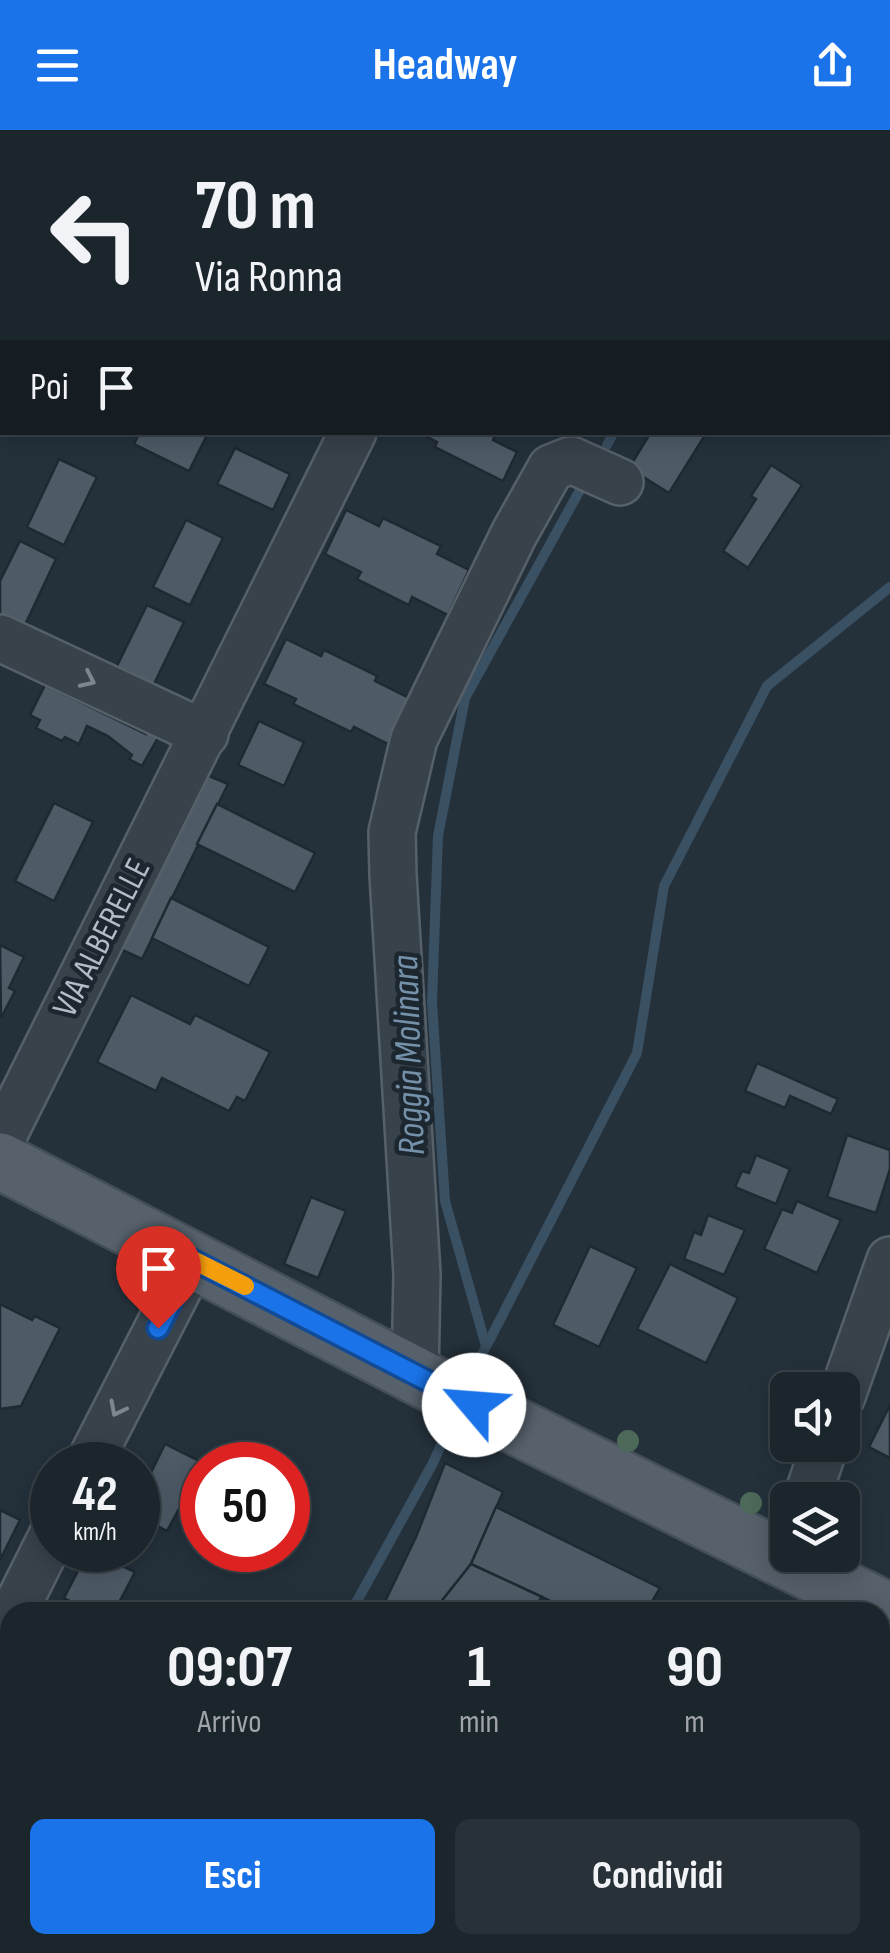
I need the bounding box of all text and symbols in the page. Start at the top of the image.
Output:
icon: menu [30,38,85,93]
text: Headway [373,38,517,93]
icon: share [805,38,860,93]
text: 70 m [195,165,316,249]
icon: left [30,170,160,300]
text: Via Ronna [195,250,343,305]
icon: arrive [89,360,144,415]
text: Poi [30,365,69,410]
one-way arrow [78,667,96,687]
street label: VIA ALBERELLE [44,852,160,1024]
water label: Roggia Molinara [383,954,435,1156]
pin [116,1226,201,1329]
icon: arrive [131,1241,186,1296]
position arrow [422,1353,526,1457]
map controls [770,1372,860,1572]
button: sound [770,1372,860,1462]
one-way arrow [110,1398,129,1416]
speed limit sign: 50 [180,1442,310,1572]
text: 42 [72,1465,118,1525]
button: layers [770,1482,860,1572]
text: km/h [73,1517,117,1548]
text: 09:07 [167,1632,292,1704]
text: 1 [467,1632,491,1704]
text: 90 [666,1632,723,1704]
text: Arrivo [197,1703,261,1742]
text: min [459,1703,499,1742]
text: m [684,1703,705,1742]
button: Esci [30,1819,435,1934]
button: Condividi [455,1819,860,1934]

